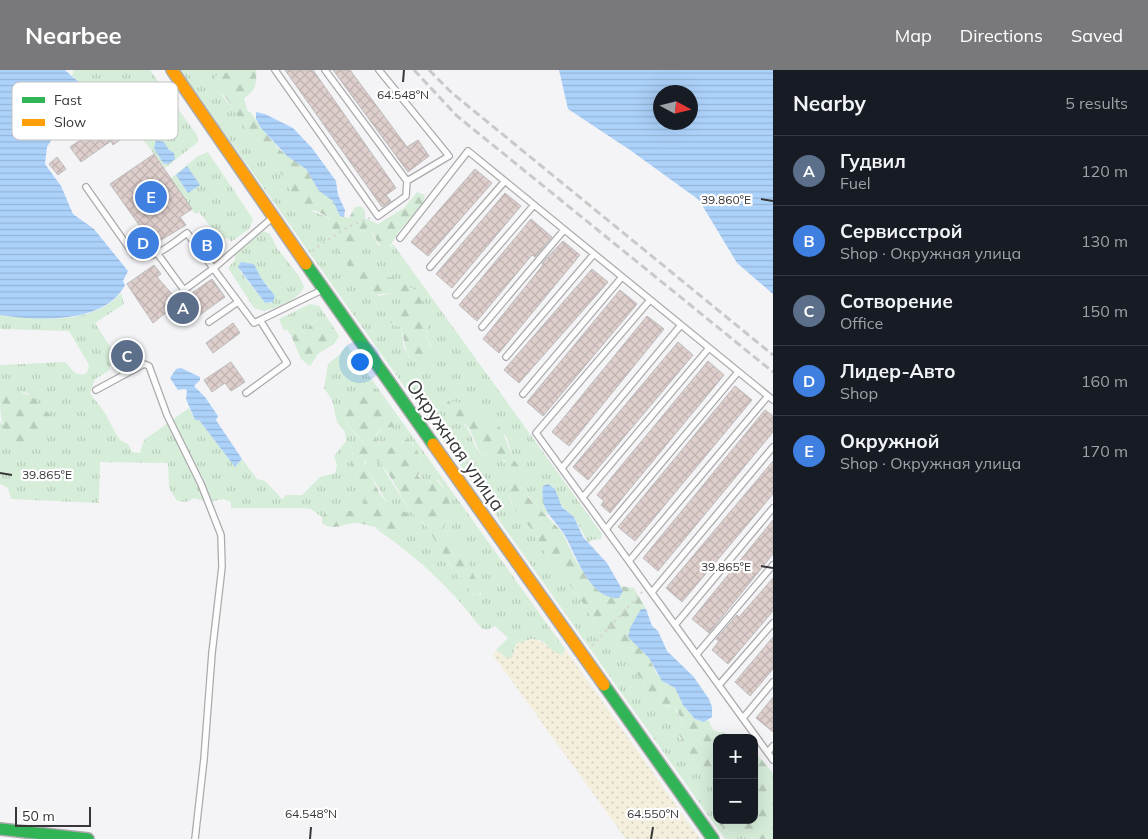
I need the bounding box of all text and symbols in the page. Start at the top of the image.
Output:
text: Nearbee [25,20,122,50]
text: Map [895,24,932,47]
text: Directions [960,24,1043,47]
text: Saved [1071,24,1123,47]
legend [12,82,178,140]
north arrow [653,85,698,130]
text: 64.548°N [377,87,429,102]
text: Nearby [793,90,866,116]
text: Fast [54,91,82,109]
text: 5 results [1065,93,1128,113]
text: Slow [54,113,86,131]
text: Гудвил [840,149,906,173]
text: A [803,161,815,181]
text: 120 m [1081,161,1128,181]
text: Fuel [840,173,871,193]
pin: E [135,178,167,216]
text: 39.860°E [701,192,751,207]
text: Сервисстрой [840,219,962,243]
pin: D [127,224,159,262]
pin: B [191,226,223,264]
text: B [803,231,815,251]
text: 130 m [1081,231,1128,251]
text: Shop · Окружная улица [840,243,1021,263]
pin: A [167,289,199,327]
text: Сотворение [840,289,953,313]
text: C [804,301,814,321]
text: 150 m [1081,301,1128,321]
text: Office [840,313,883,333]
pin: C [111,337,143,375]
your location [347,349,373,375]
text: Лидер-Авто [840,359,955,383]
text: D [803,371,815,391]
text: 160 m [1081,371,1128,391]
street label: Окружная улица [402,374,510,516]
text: Shop [840,383,878,403]
text: Окружной [840,429,939,453]
text: E [804,441,814,461]
text: 170 m [1081,441,1128,461]
text: Shop · Окружная улица [840,453,1021,473]
text: 39.865°E [22,467,72,482]
text: 39.865°E [701,559,751,574]
map controls [713,734,758,824]
button: + [713,734,758,779]
button: − [713,779,758,824]
scale bar [15,804,91,827]
text: 64.548°N [285,806,337,821]
text: 64.550°N [627,806,679,821]
text: 50 m [22,807,55,825]

